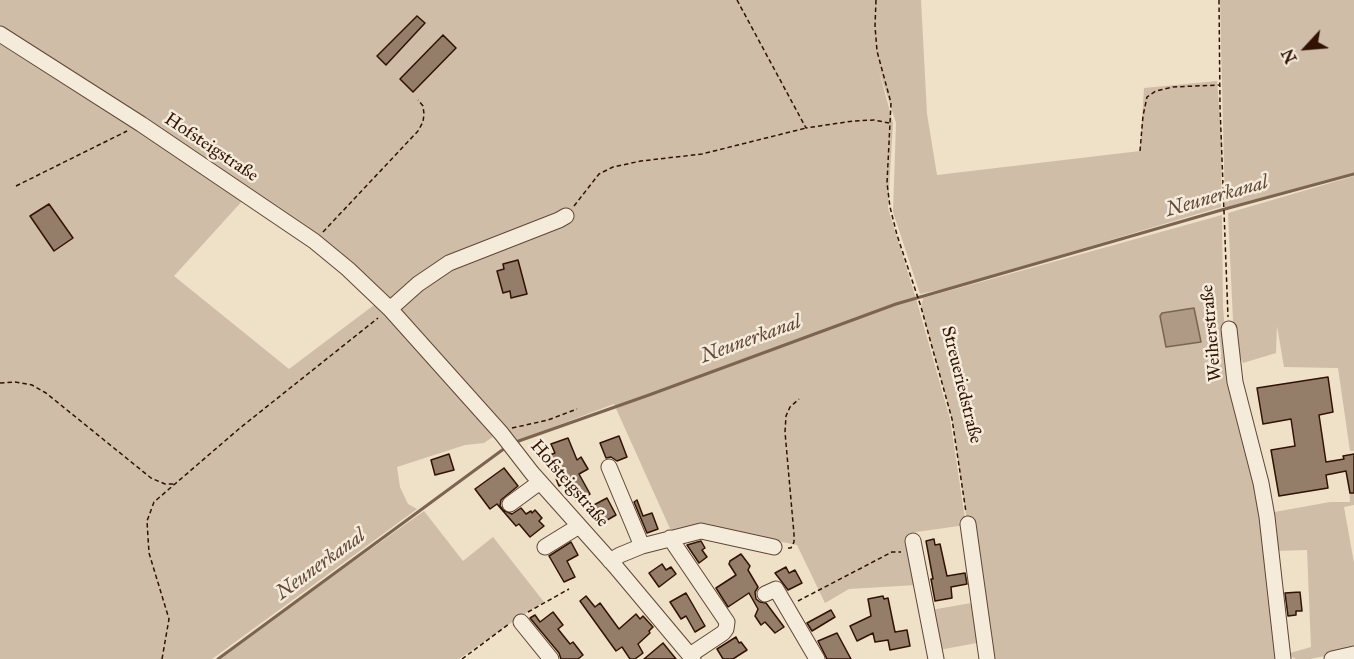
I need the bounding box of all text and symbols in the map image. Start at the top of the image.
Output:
north arrow [1276,18,1336,78]
text: N [1278,46,1301,66]
street label: Hofsteigstraße [160,109,262,187]
water label: Neunerkanal [1163,171,1271,223]
street label: Weiherstraße [1197,284,1227,382]
water label: Neunerkanal [698,311,804,369]
street label: Streueriedstraße [936,324,986,446]
street label: Hofsteigstraße [525,436,613,532]
water label: Neunerkanal [271,524,371,606]

